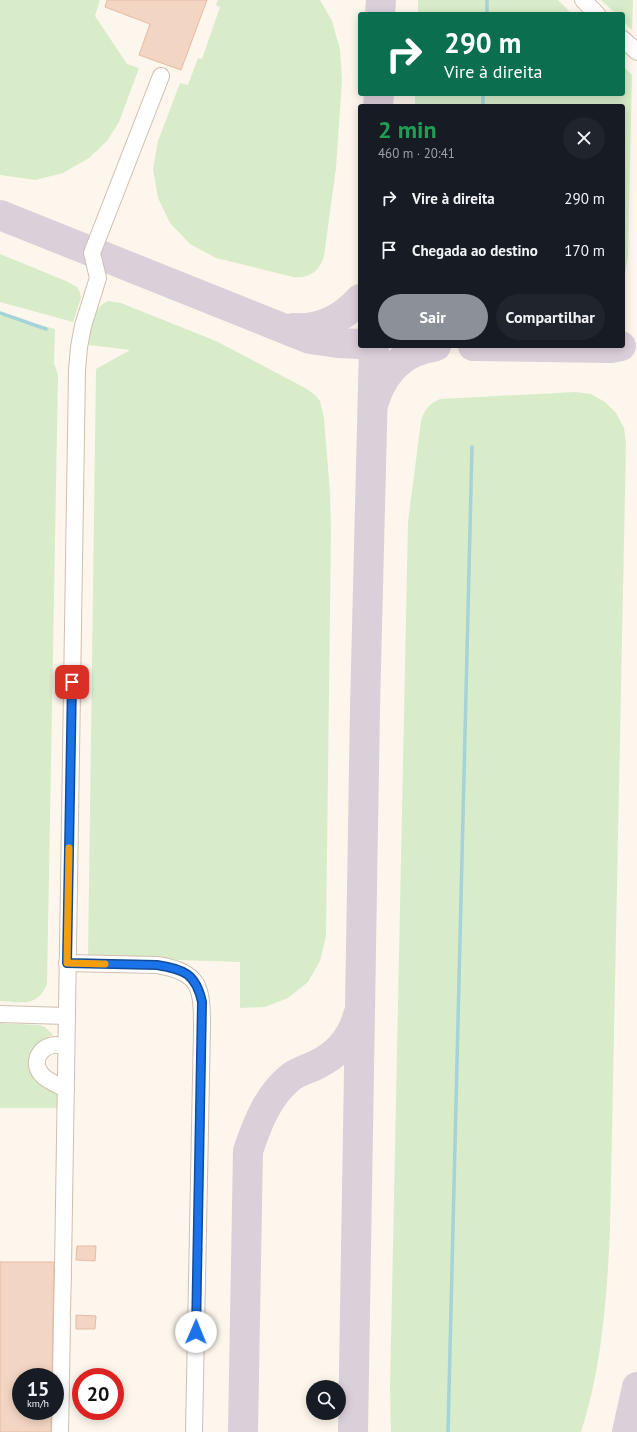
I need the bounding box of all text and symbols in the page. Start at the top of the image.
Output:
text: 290 m [444,24,521,61]
icon: right [378,28,430,80]
text: Vire à direita [444,60,542,83]
text: 2 min [378,114,437,145]
button: close [563,117,605,159]
text: 460 m · 20:41 [378,145,455,162]
icon: right [378,187,400,209]
text: Vire à direita [412,189,495,208]
text: 290 m [564,189,605,208]
icon: arrive [378,239,400,261]
text: Chegada ao destino [412,241,538,260]
text: 170 m [564,241,605,260]
button: Sair [378,294,488,340]
button: Compartilhar [496,294,605,340]
pin [55,665,89,699]
icon: arrive [61,671,83,693]
position arrow [175,1311,217,1353]
speed limit sign: 20 [72,1368,124,1420]
text: 15 [27,1376,49,1402]
map controls [306,1380,346,1420]
button: search [306,1380,346,1420]
text: km/h [27,1397,49,1410]

